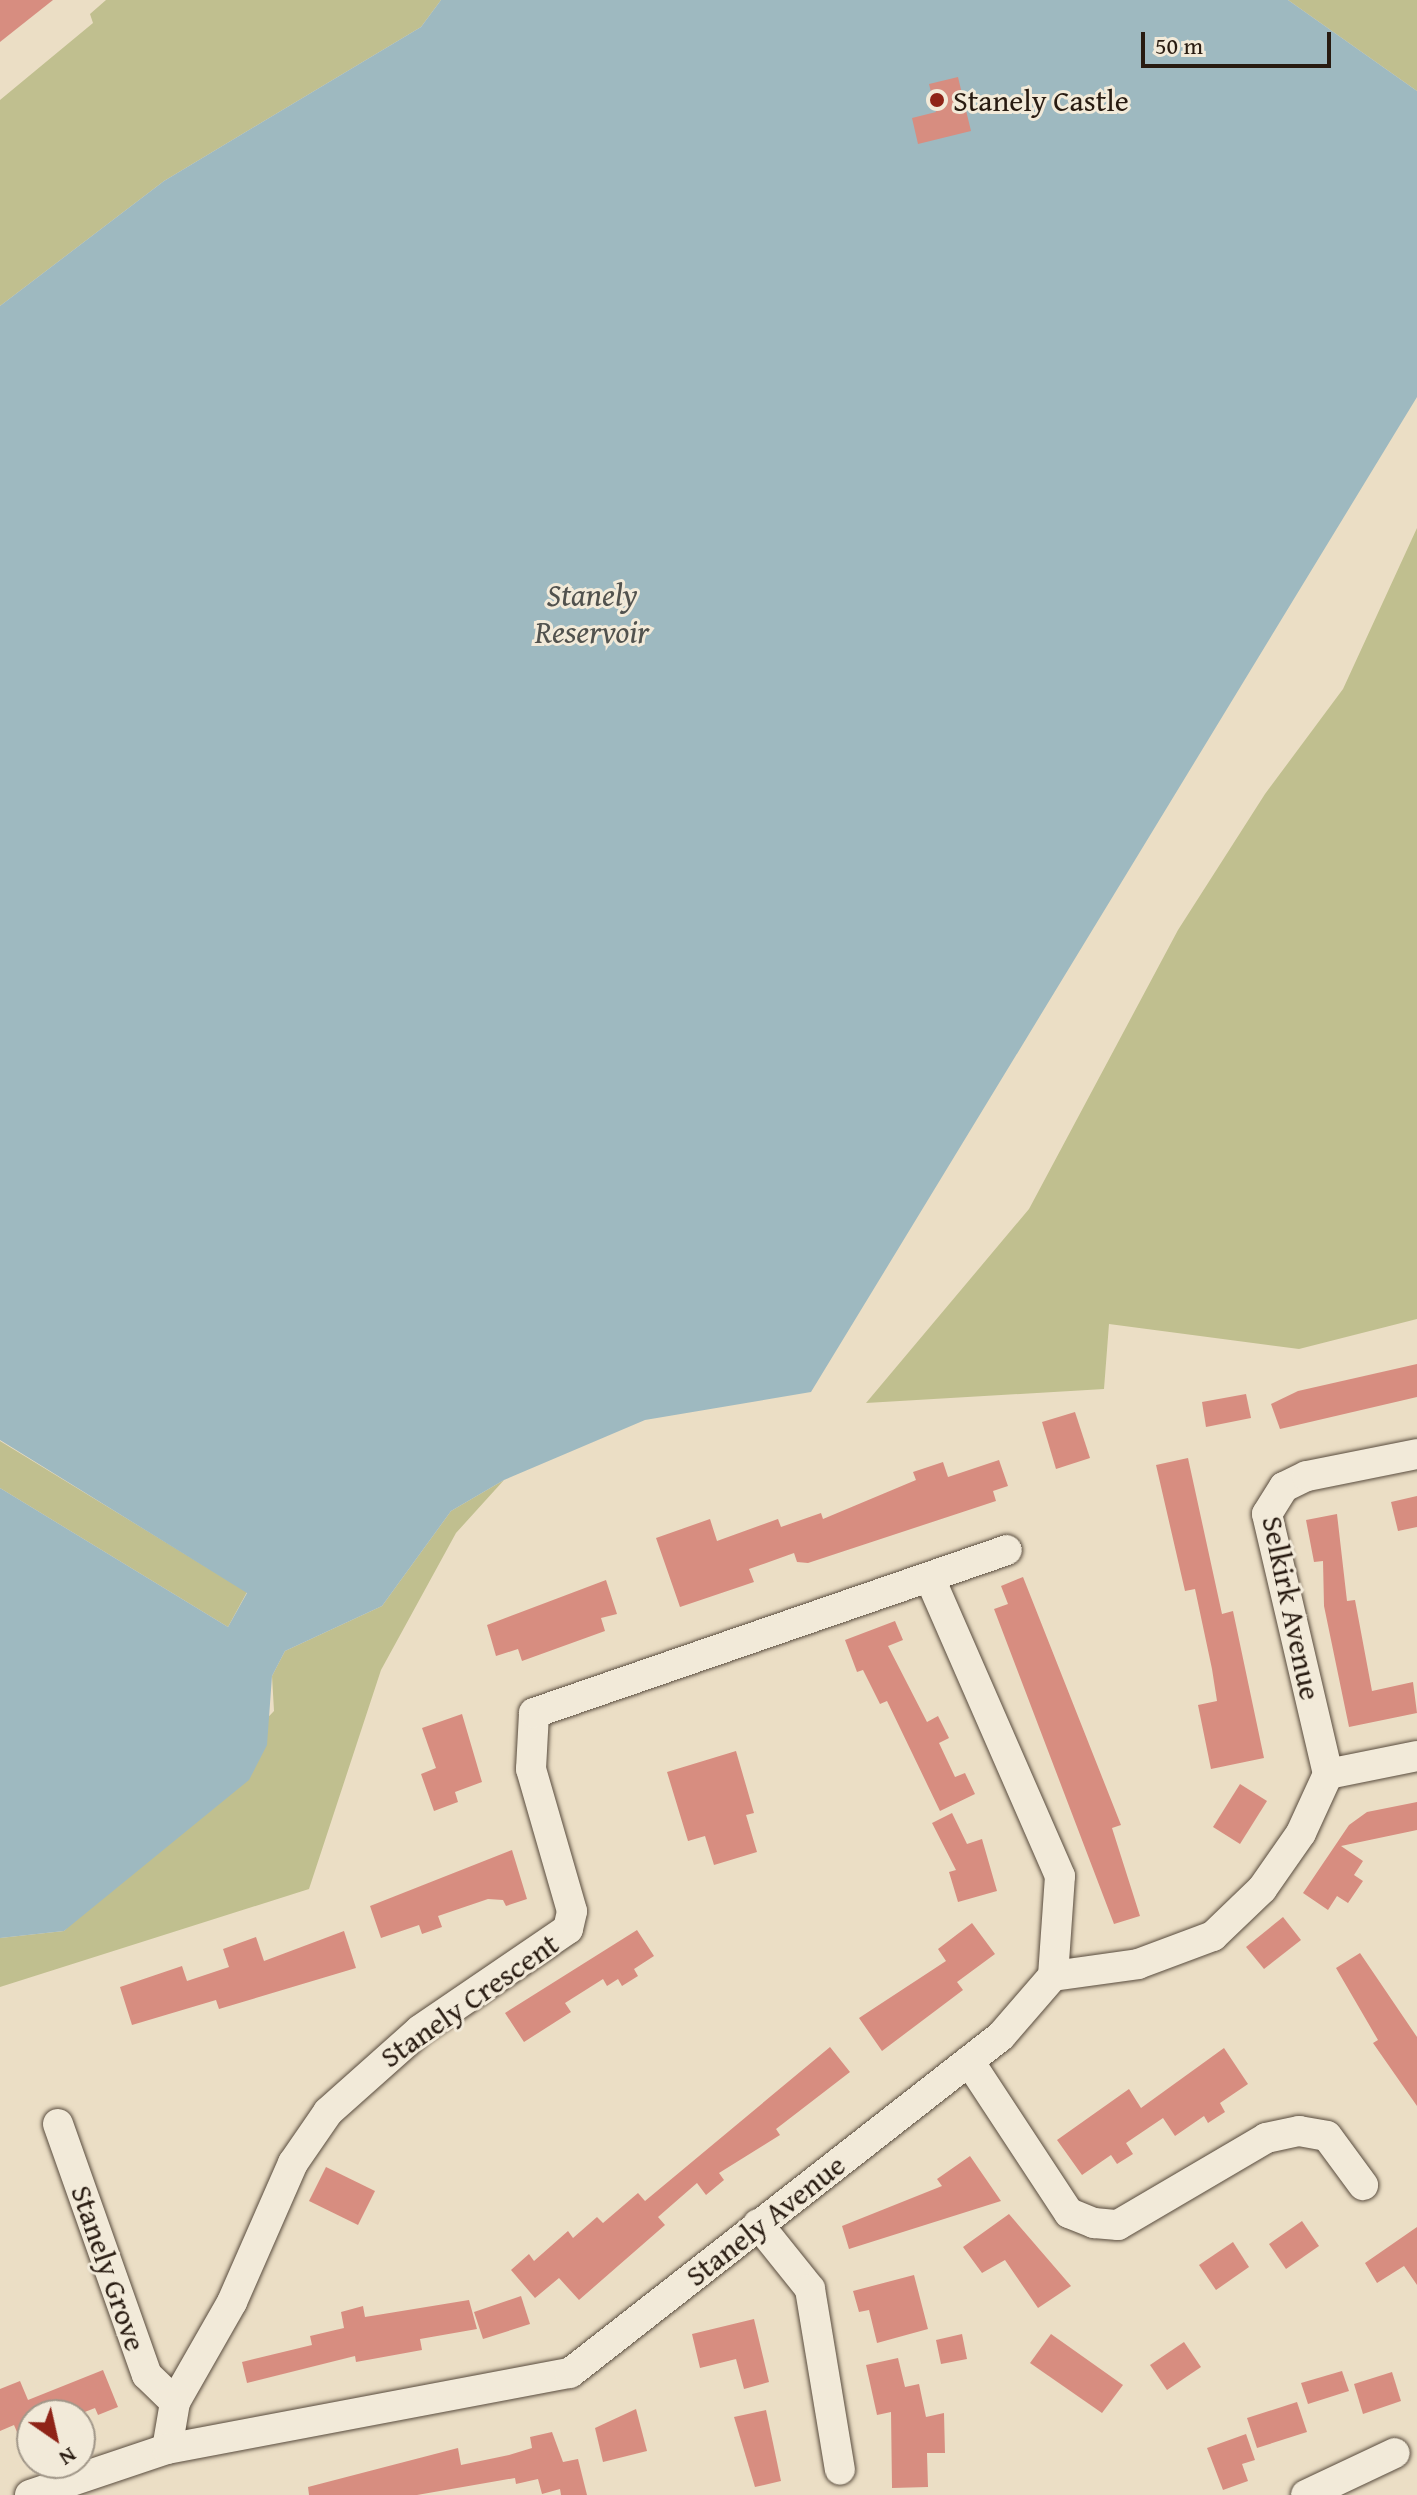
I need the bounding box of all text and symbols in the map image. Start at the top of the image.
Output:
scale bar [1145,16,1335,66]
text: 50 m [1155,28,1203,63]
place label: Stanely Castle [953,82,1129,118]
marker: Stanely Castle [928,91,946,109]
water label: Stanely Reservoir [535,577,649,652]
street label: Selkirk Avenue [1255,1513,1329,1703]
street label: Stanely Crescent [373,1925,565,2075]
street label: Stanely Avenue [678,2147,852,2293]
street label: Stanely Grove [64,2180,154,2356]
north arrow [16,2399,96,2479]
text: N [53,2440,83,2475]

